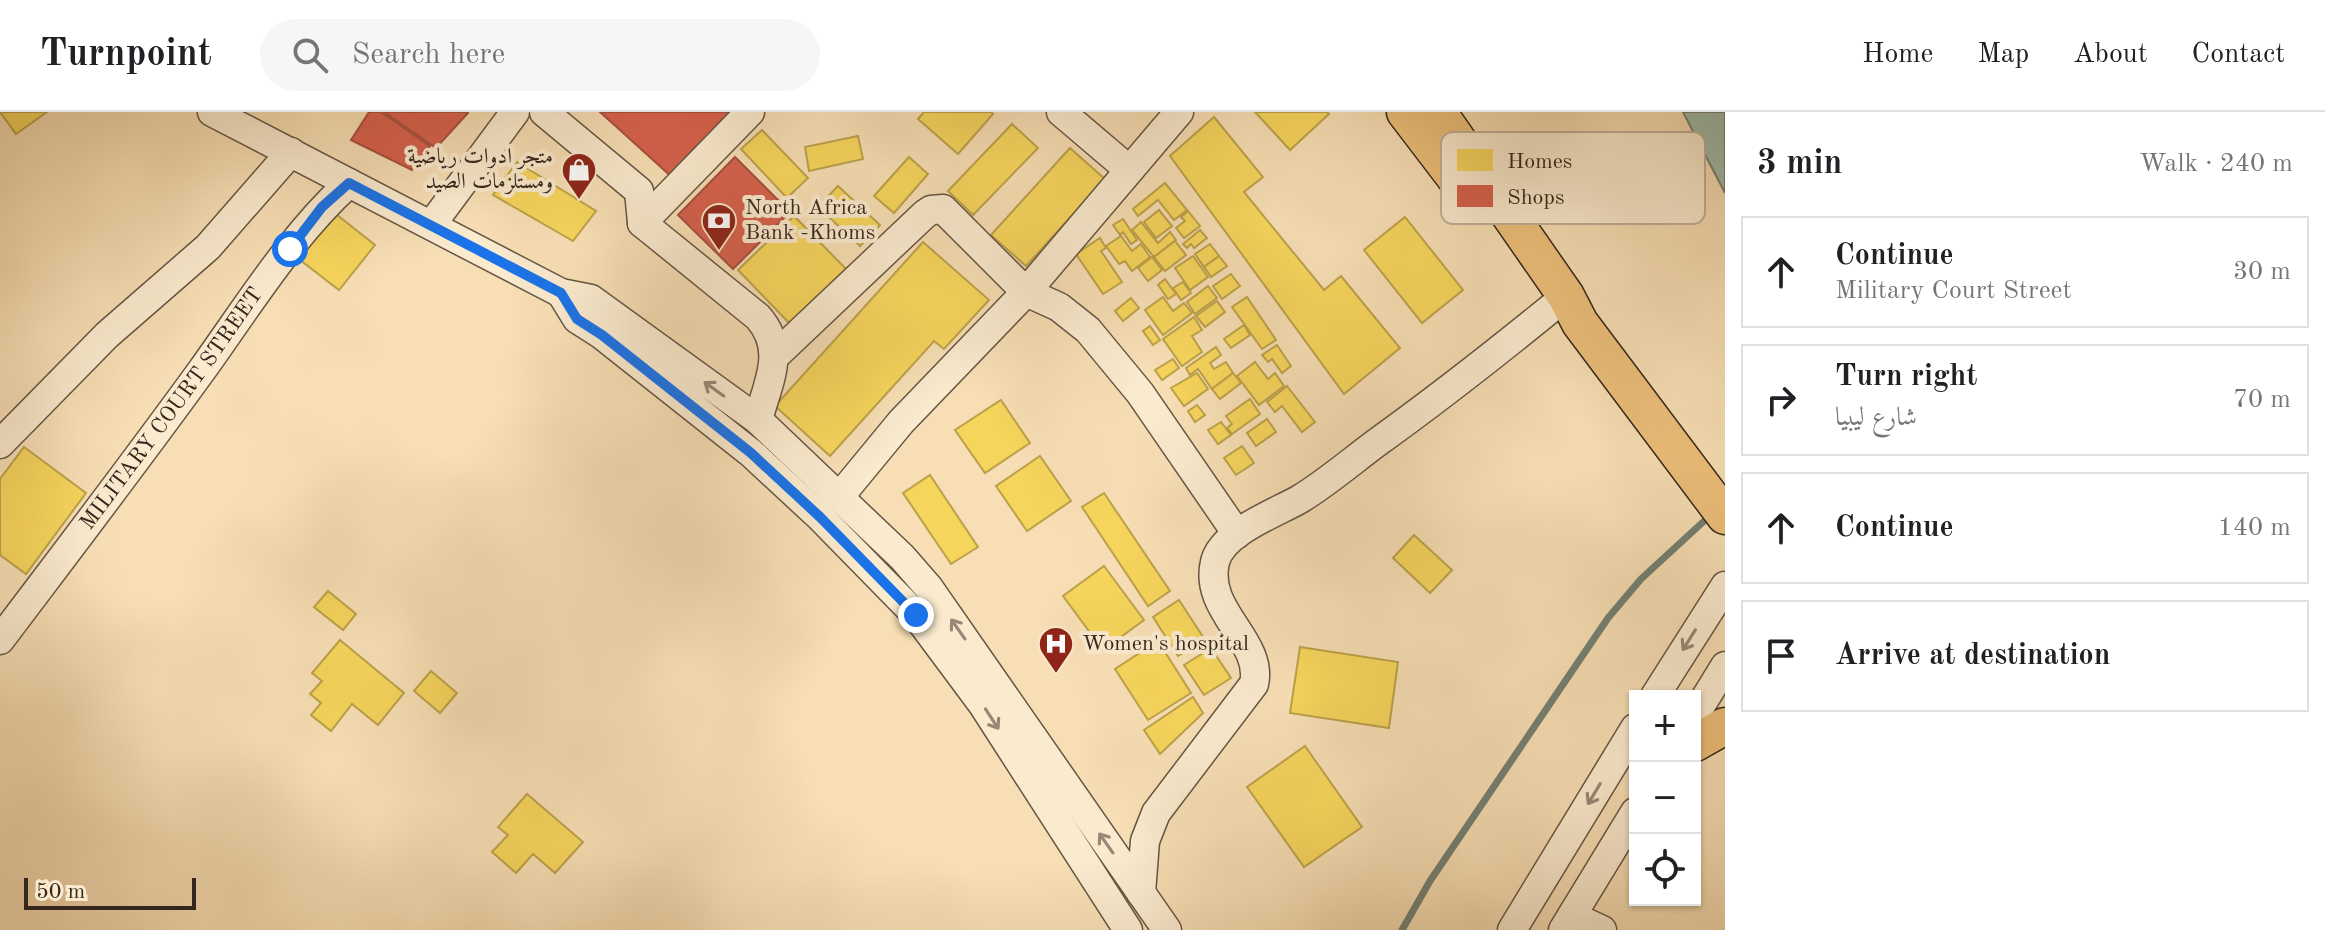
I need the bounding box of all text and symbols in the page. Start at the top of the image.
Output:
search box [260,19,820,91]
icon: search [288,33,332,77]
text: Turnpoint [40,36,212,74]
text: Search here [352,40,505,70]
text: Home [1862,41,1933,69]
text: Map [1977,41,2029,69]
text: About [2073,41,2148,69]
text: Contact [2192,41,2285,69]
legend [1441,132,1705,224]
place label: متجر ادوات رياضية ومستلزمات الصيد [407,146,553,195]
text: 3 min [1757,147,1842,181]
shop icon: متجر ادوات رياضية ومستلزمات الصيد [560,151,598,201]
text: Homes [1507,151,1572,173]
text: Walk · 240 m [2139,151,2293,177]
text: Shops [1507,187,1564,209]
place label: North Africa Bank -Khoms [745,197,875,244]
bank icon: North Africa Bank -Khoms [700,202,738,252]
route start [272,231,308,267]
text: Continue [1835,241,1954,271]
icon: ahead [1759,250,1803,294]
text: 30 m [2233,259,2291,285]
text: Military Court Street [1835,278,2072,304]
street label: MILITARY COURT STREET [76,284,267,534]
text: Turn right [1835,362,1977,392]
icon: right [1759,378,1803,422]
one-way arrow [704,380,726,397]
text: 70 m [2233,387,2291,413]
text: شارع ليبيا [1835,405,1917,431]
icon: ahead [1759,506,1803,550]
text: Continue [1835,513,1954,543]
text: 140 m [2218,515,2291,541]
route end [898,597,934,633]
one-way arrow [950,619,966,641]
hospital icon: Women's hospital [1037,625,1075,675]
one-way arrow [1680,629,1697,651]
place label: Women's hospital [1082,633,1249,655]
icon: arrive [1759,634,1803,678]
text: Arrive at destination [1835,641,2110,671]
map controls [1629,690,1701,906]
button: + [1629,690,1701,762]
one-way arrow [983,707,1000,729]
button: − [1629,762,1701,834]
one-way arrow [1586,782,1602,805]
one-way arrow [1098,832,1114,854]
button: locate [1629,834,1701,906]
scale bar [24,874,196,910]
text: 50 m [36,881,85,903]

